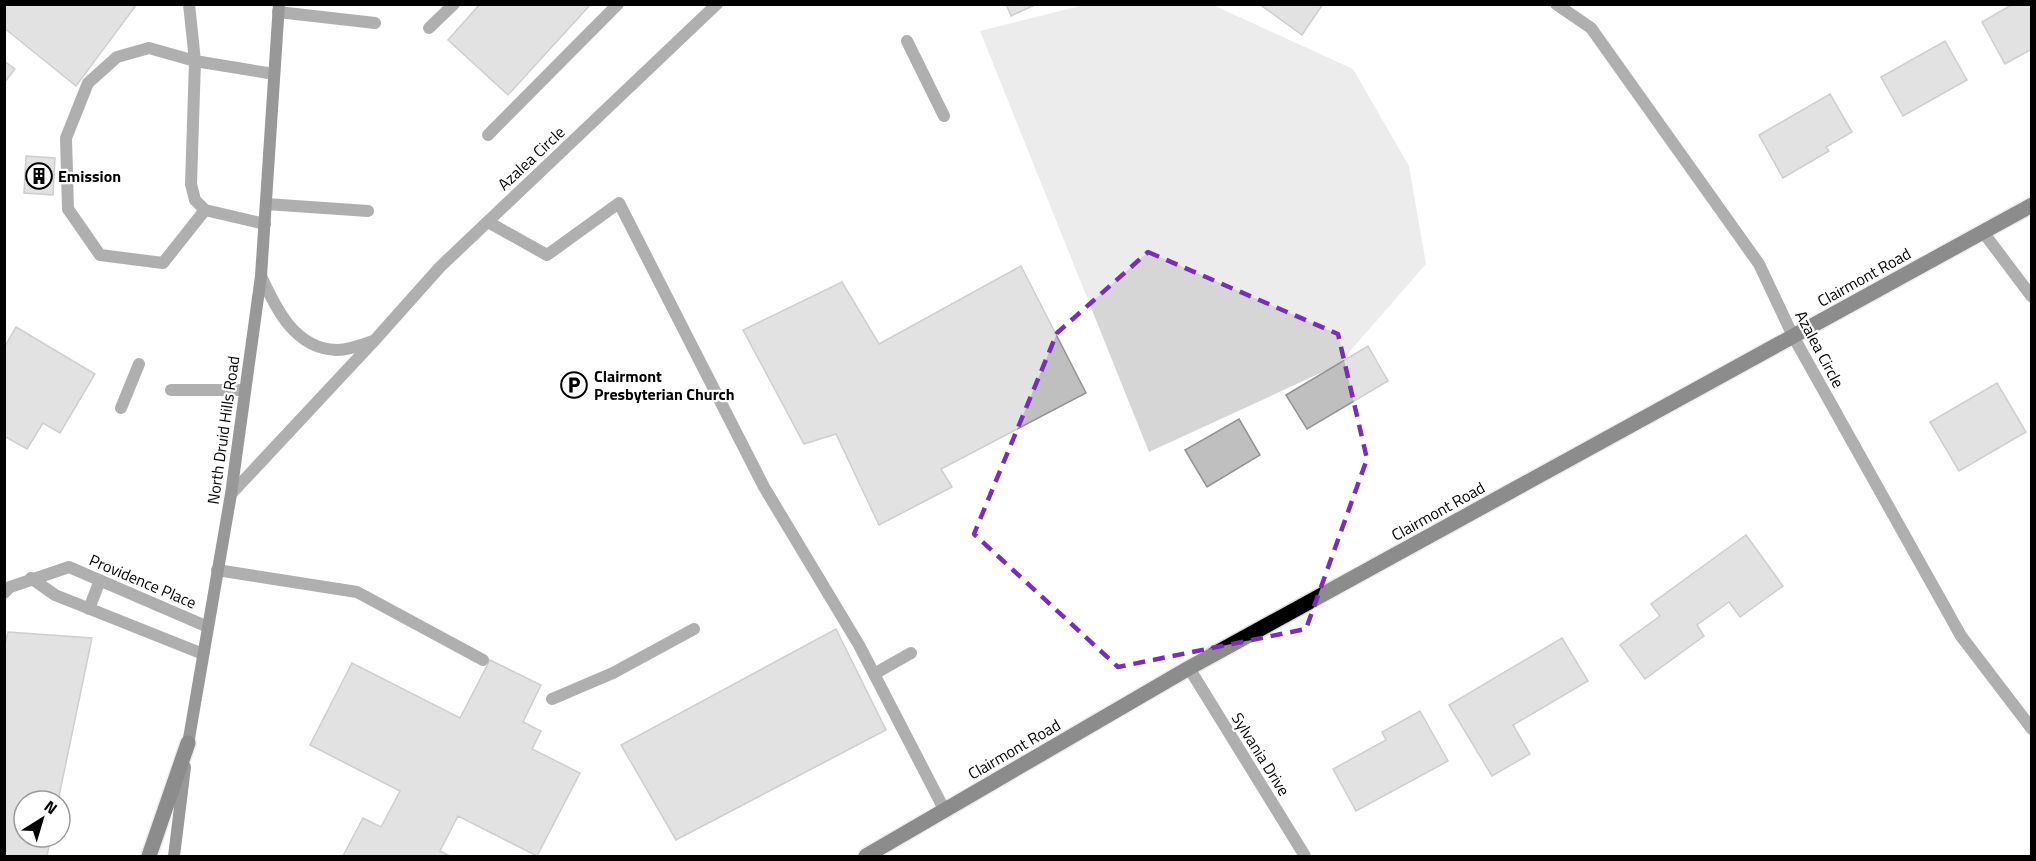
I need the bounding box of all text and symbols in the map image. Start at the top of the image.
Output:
street label: Azalea Circle [492,120,570,196]
building icon: Emission [24,161,54,191]
place label: Emission [58,164,121,188]
street label: Clairmont Road [1813,241,1915,313]
street label: Azalea Circle [1790,306,1850,392]
street label: North Druid Hills Road [201,354,245,506]
place label: Clairmont Presbyterian Church [594,364,735,406]
parking icon: Clairmont Presbyterian Church [559,370,589,400]
street label: Clairmont Road [1387,475,1489,547]
street label: Providence Place [86,548,200,614]
street label: Sylvania Drive [1226,708,1296,800]
street label: Clairmont Road [963,713,1065,785]
north arrow [12,789,72,849]
text: N [39,794,63,820]

